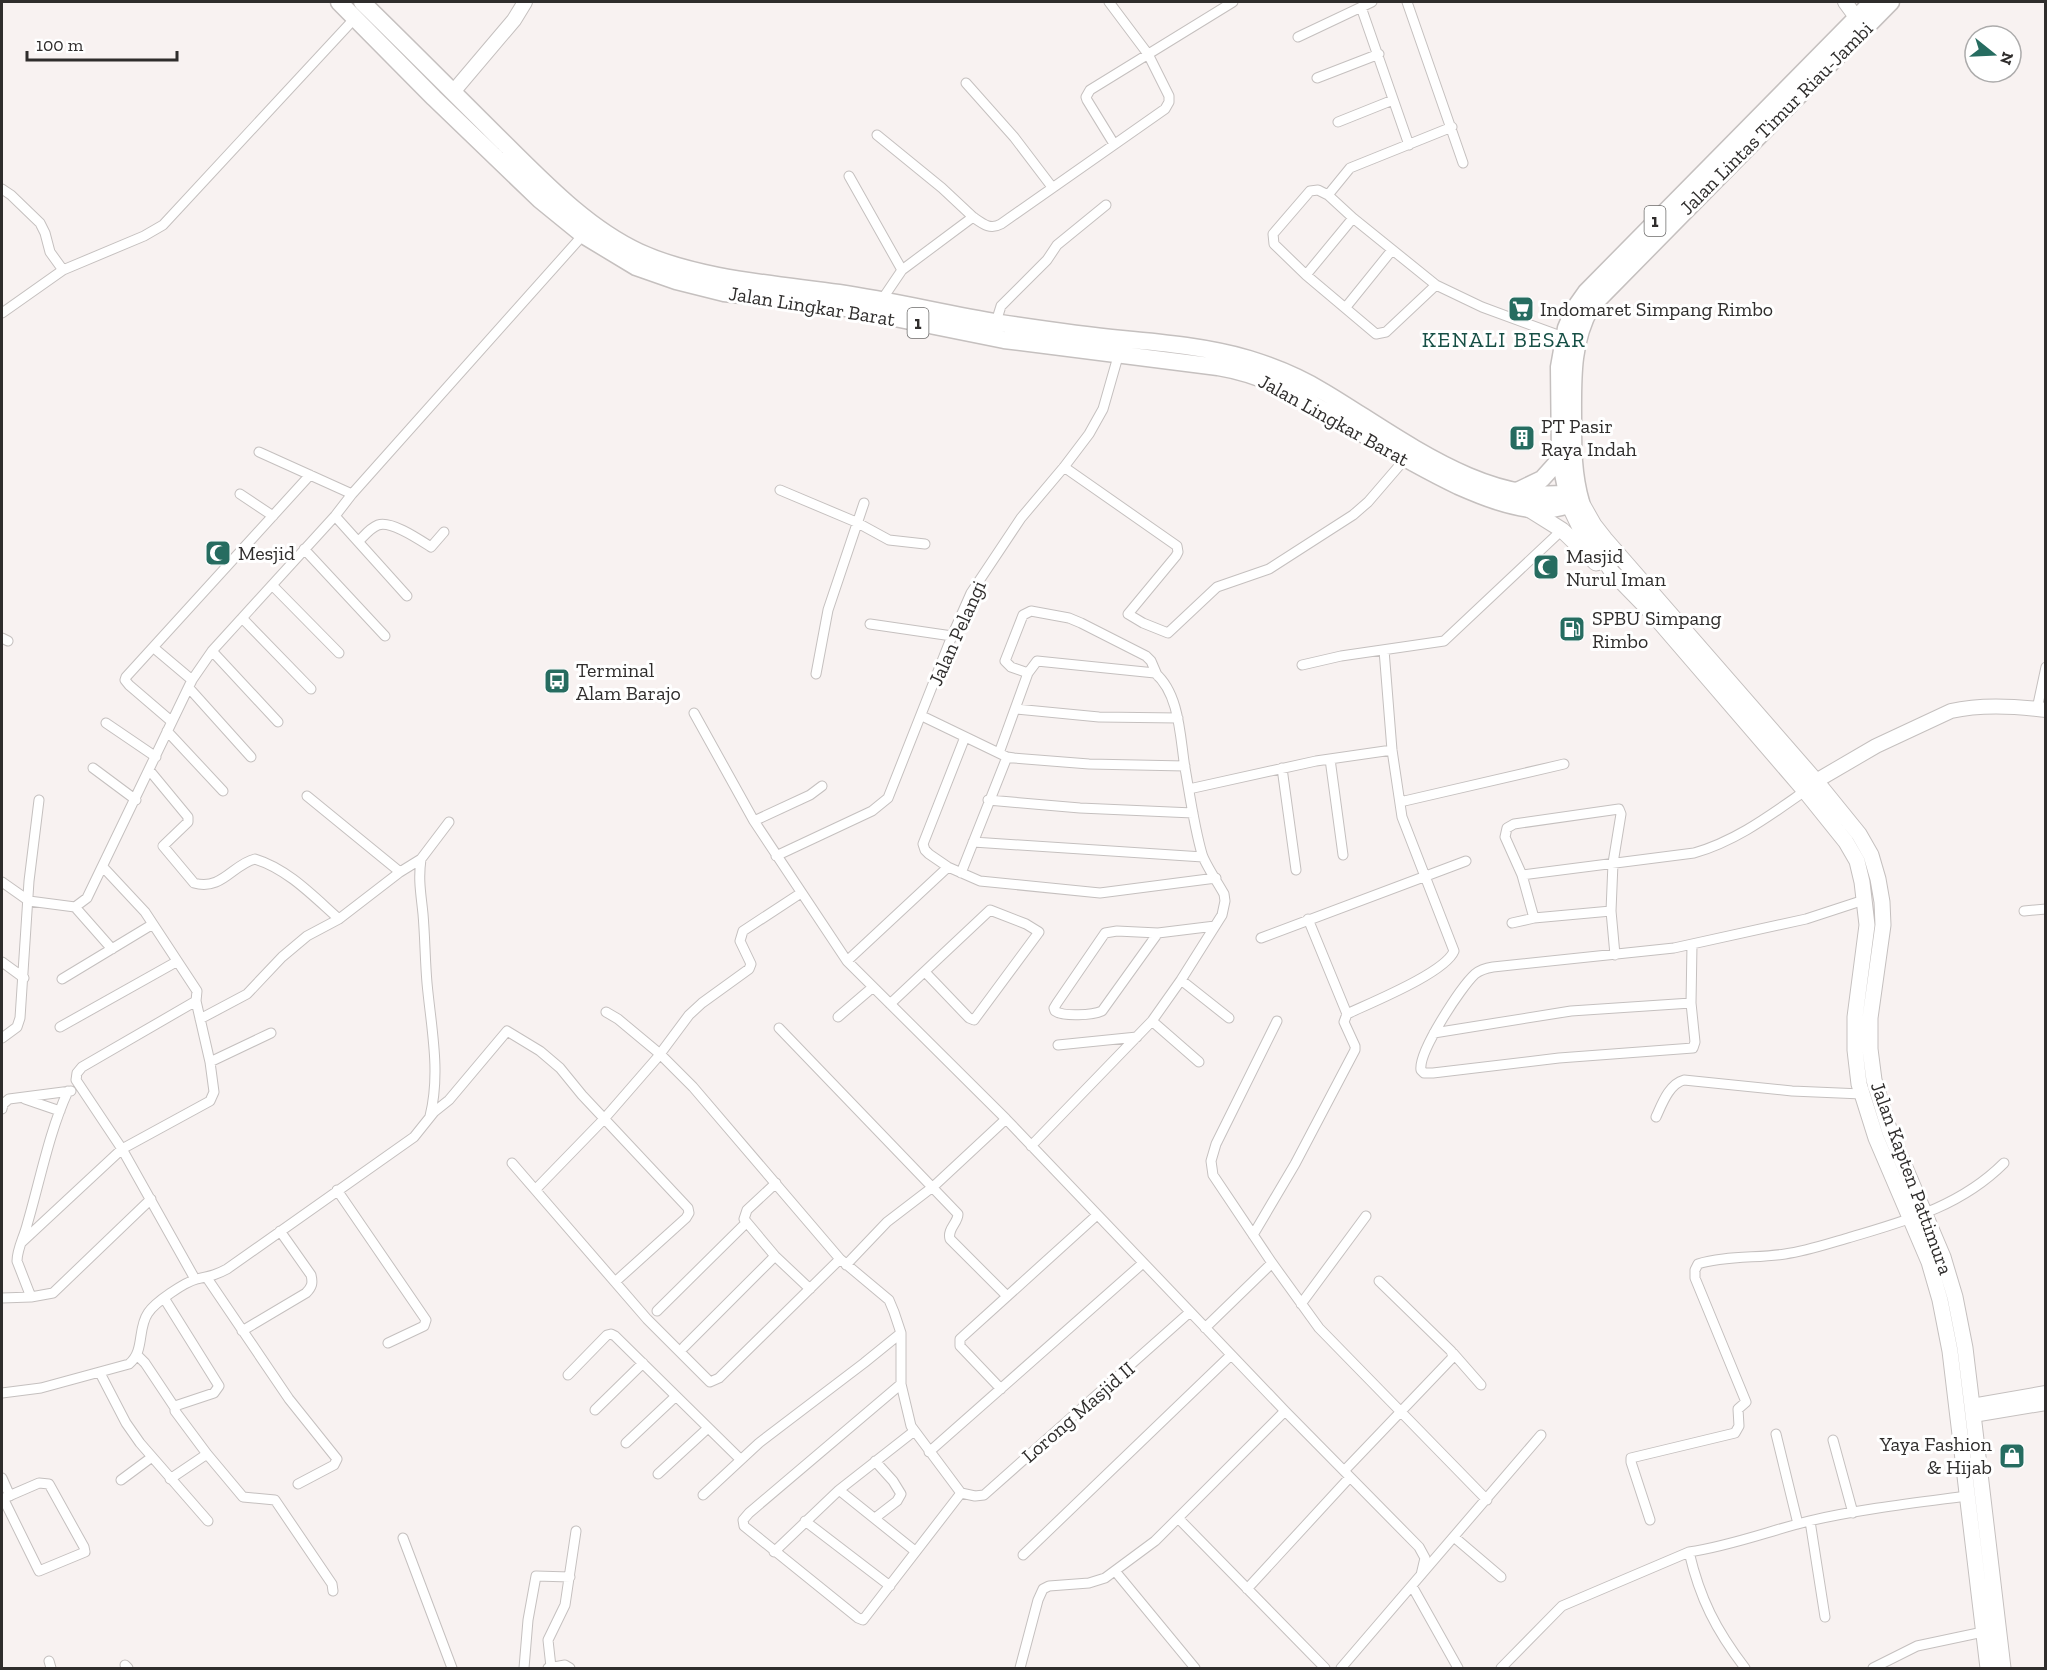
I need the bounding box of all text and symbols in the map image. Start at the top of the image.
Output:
street label: Jalan Lintas Timur Riau-Jambi [1674,16,1878,220]
scale bar [27,24,177,62]
north arrow [1963,24,2023,84]
text: 100 m [36,34,84,56]
text: N [1996,50,2018,67]
road number: 1 [1644,206,1666,236]
street label: Jalan Lingkar Barat [727,281,897,331]
supermarket icon: Indomaret Simpang Rimbo [1506,294,1536,324]
place label: Indomaret Simpang Rimbo [1540,297,1773,321]
road number: 1 [908,308,928,338]
district label: KENALI BESAR [1422,326,1586,353]
street label: Jalan Lingkar Barat [1255,369,1414,472]
place label: PT Pasir Raya Indah [1541,414,1638,461]
building icon: PT Pasir Raya Indah [1507,423,1537,453]
mosque icon: Mesjid [203,538,233,568]
place label: Mesjid [238,541,295,565]
place label: Masjid Nurul Iman [1566,544,1666,591]
mosque icon: Masjid Nurul Iman [1531,552,1561,582]
street label: Jalan Pelangi [923,576,991,689]
place label: SPBU Simpang Rimbo [1592,606,1722,653]
fuel station icon: SPBU Simpang Rimbo [1557,614,1587,644]
place label: Terminal Alam Barajo [576,658,681,705]
bus stop icon: Terminal Alam Barajo [542,666,572,696]
street label: Jalan Kapten Pattimura [1866,1078,1958,1278]
street label: Lorong Masjid II [1017,1356,1139,1468]
place label: Yaya Fashion & Hijab [1879,1432,1993,1479]
shop icon: Yaya Fashion & Hijab [1997,1441,2027,1471]

